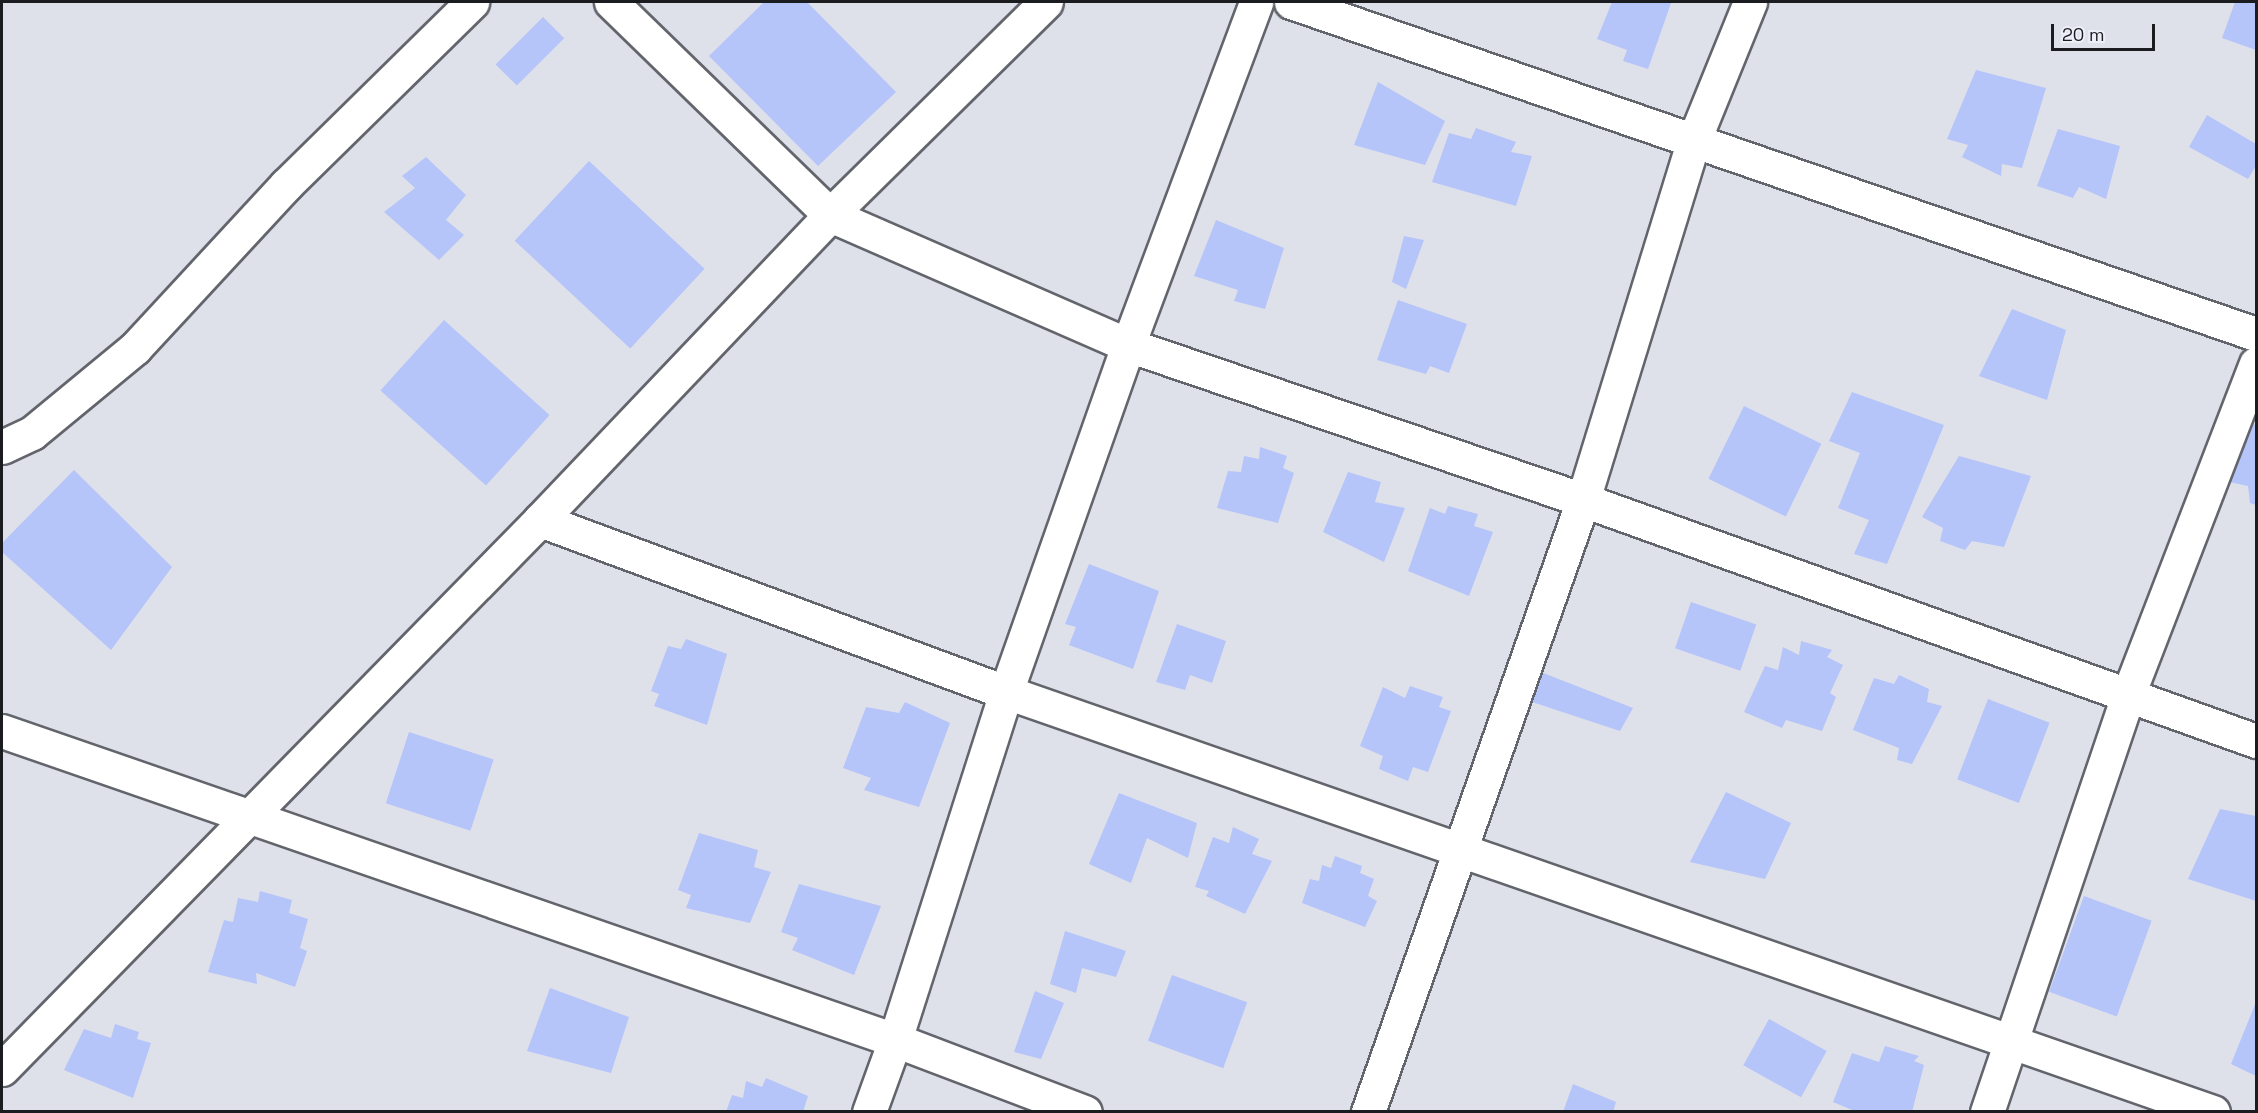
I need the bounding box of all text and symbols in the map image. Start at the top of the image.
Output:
scale bar [2054,12,2158,50]
text: 20 m [2062,23,2105,46]

